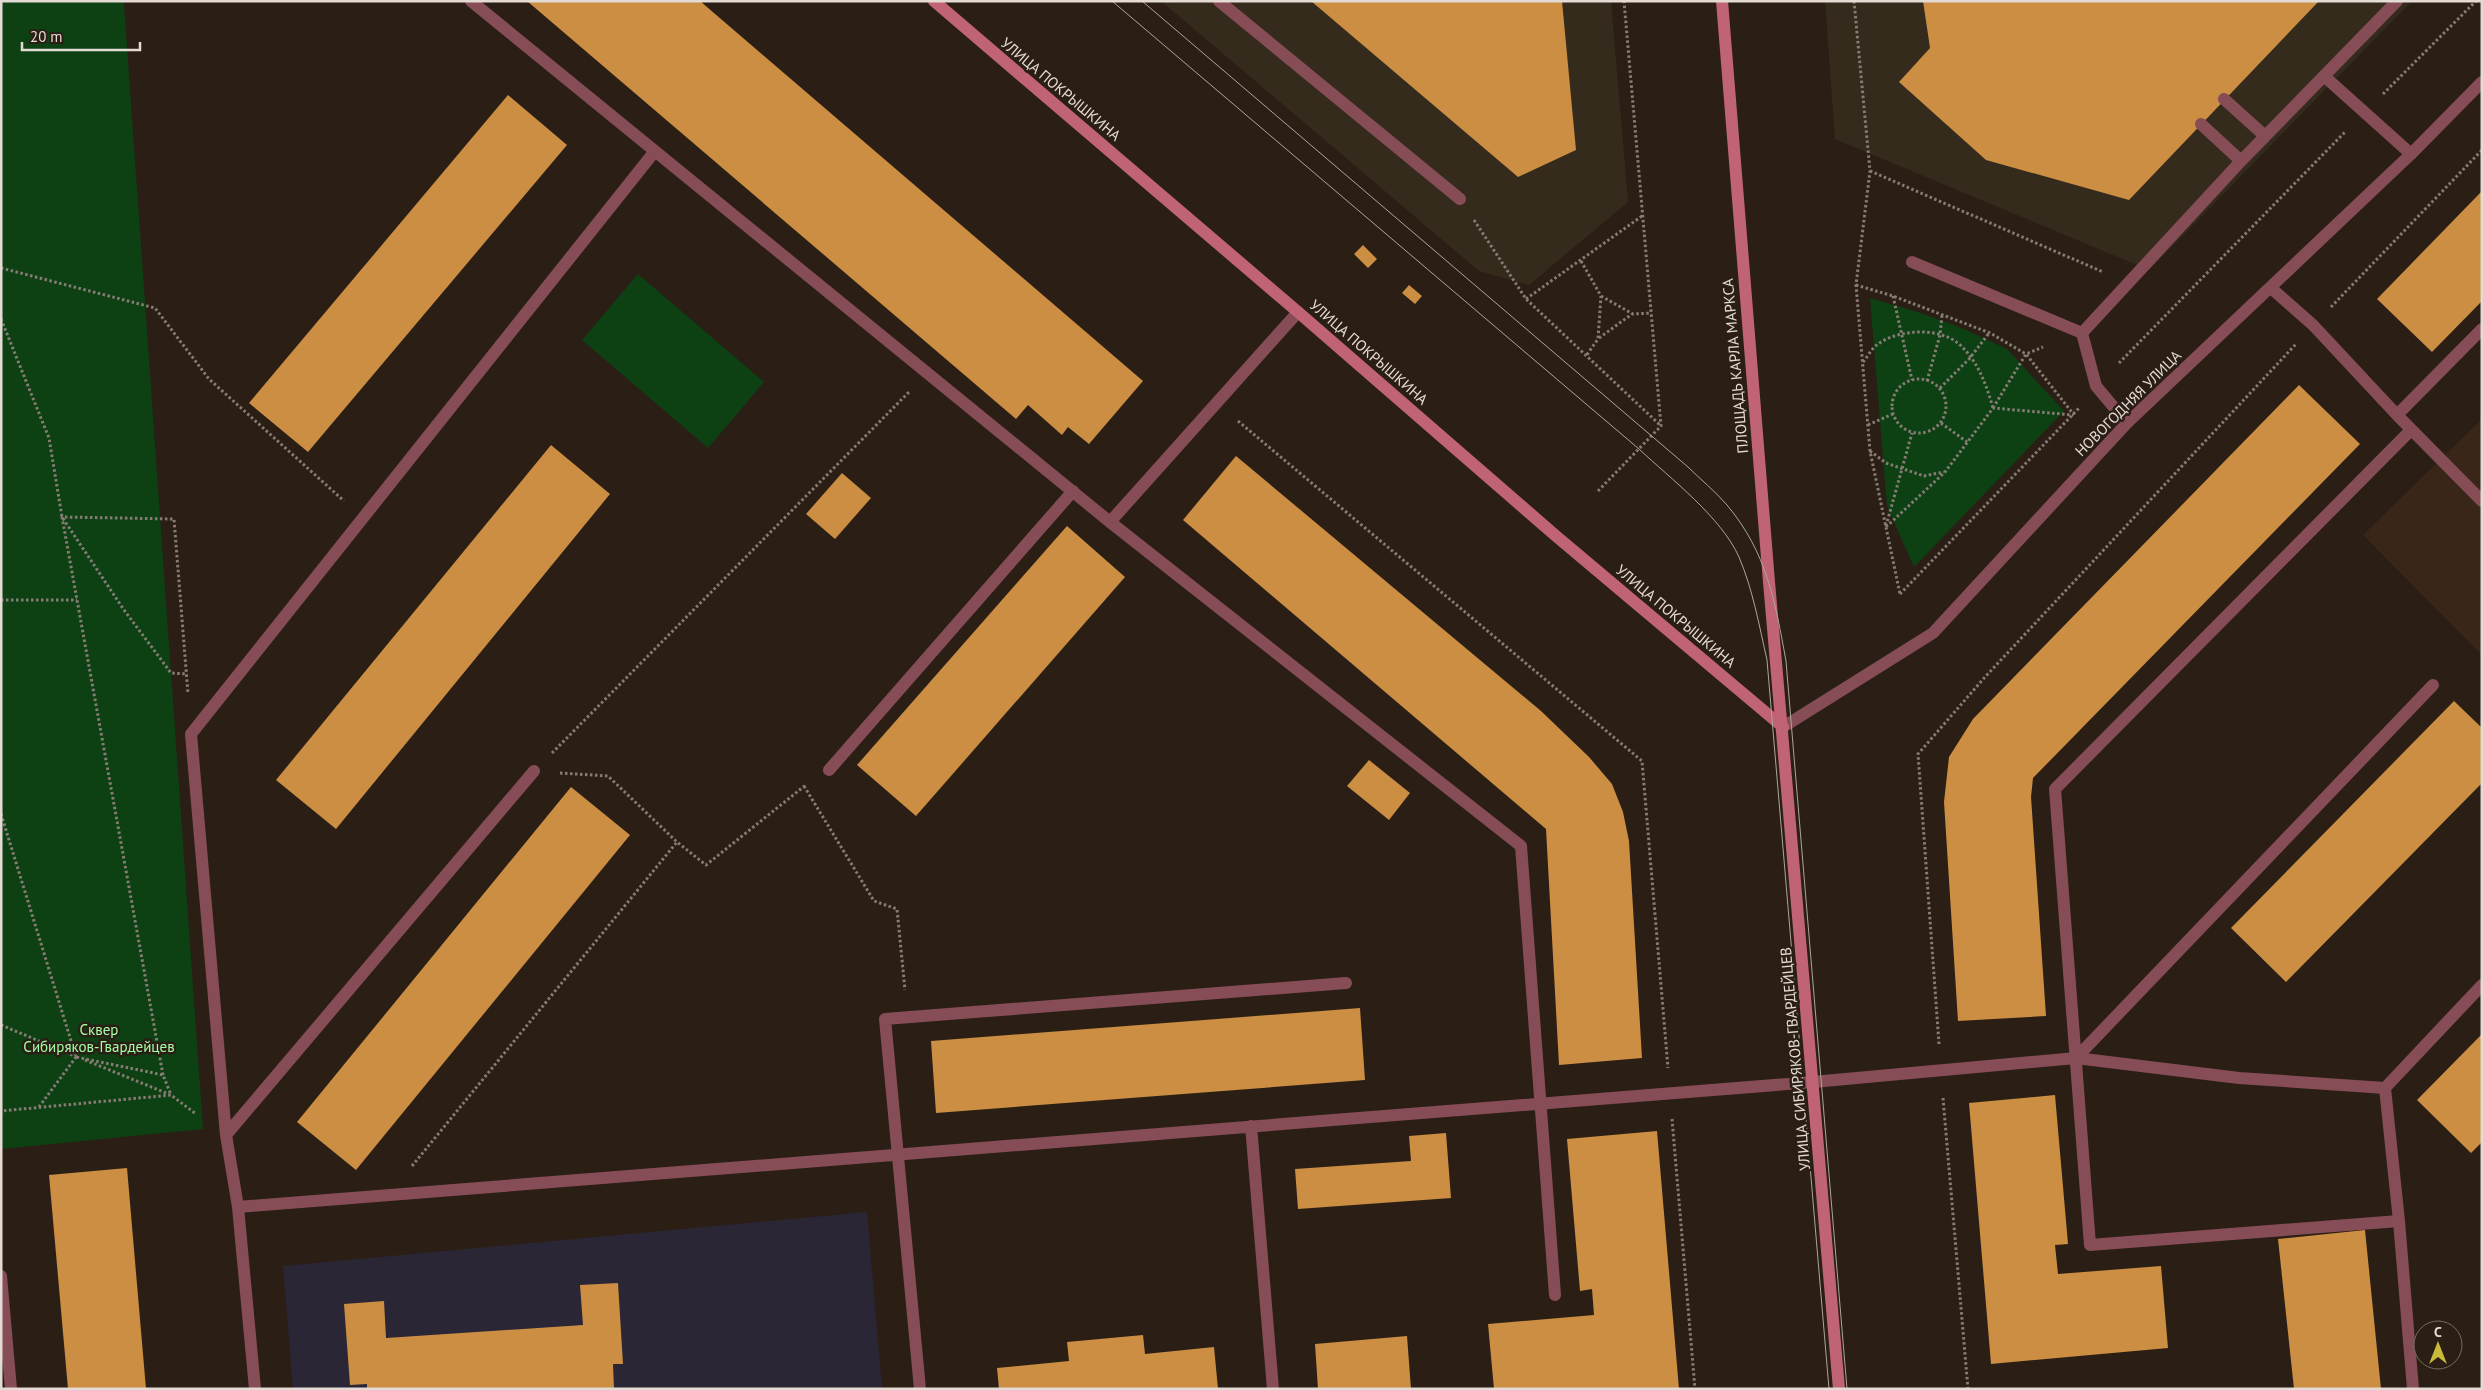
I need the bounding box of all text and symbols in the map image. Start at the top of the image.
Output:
scale bar [22,20,140,52]
text: 20 m [30,27,63,46]
street label: УЛИЦА ПОКРЫШКИНА [997,33,1125,145]
street label: ПЛОЩАДЬ КАРЛА МАРКСА [1718,278,1752,454]
street label: УЛИЦА ПОКРЫШКИНА [1306,295,1432,409]
street label: НОВОГОДНЯЯ УЛИЦА [2071,346,2185,460]
street label: УЛИЦА ПОКРЫШКИНА [1612,560,1740,672]
street label: УЛИЦА СИБИРЯКОВ-ГВАРДЕЙЦЕВ [1776,946,1814,1172]
park label: Сквер Сибиряков-Гвардейцев [23,1020,175,1056]
north arrow [2413,1320,2463,1370]
text: С [2434,1323,2442,1341]

